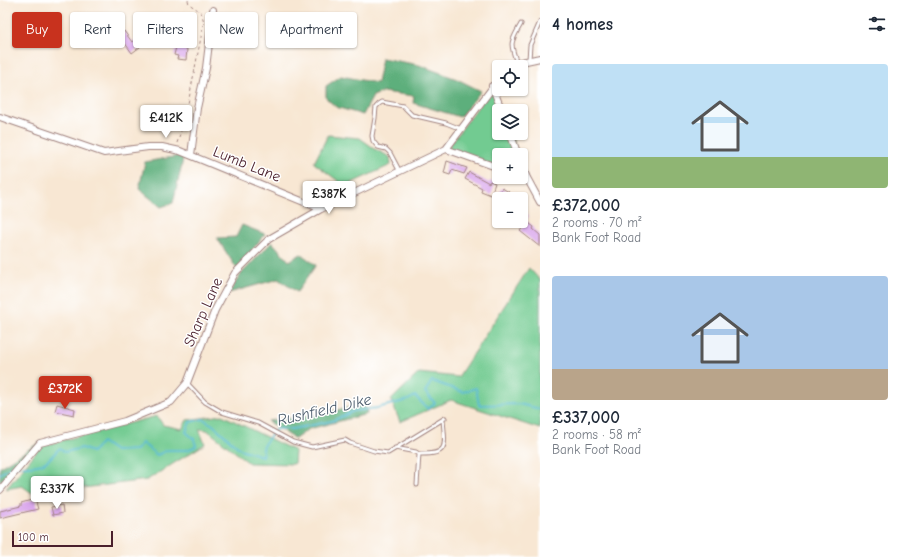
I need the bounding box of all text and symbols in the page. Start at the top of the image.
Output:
chip: Buy [12,12,62,48]
chip: Rent [70,12,125,48]
chip: Filters [133,12,197,48]
chip: New [205,12,258,48]
chip: Apartment [266,12,357,48]
icon: filters [866,13,888,35]
text: 4 homes [552,15,613,34]
map controls [492,60,528,228]
button: locate [492,60,528,96]
icon: home [684,90,756,162]
button: layers [492,104,528,140]
pin: £412K [138,105,194,139]
text: £412K [149,110,183,125]
street label: Lumb Lane [211,142,284,186]
button: + [492,148,528,184]
pin: £387K [301,181,357,215]
text: £387K [312,186,346,201]
button: − [492,192,528,228]
text: £372,000 [552,196,620,215]
text: 2 rooms · 70 m² [552,215,641,230]
text: Bank Foot Road [552,230,641,245]
street label: Sharp Lane [180,274,226,349]
icon: home [684,302,756,374]
pin: £372K [37,376,93,410]
text: £372K [48,381,82,396]
water label: Rushfield Dike [275,390,373,430]
text: £337,000 [552,408,620,427]
text: 2 rooms · 58 m² [552,427,641,442]
text: Bank Foot Road [552,442,641,457]
pin: £337K [29,476,85,510]
text: £337K [40,481,74,496]
scale bar [12,529,113,548]
text: 100 m [18,531,49,544]

